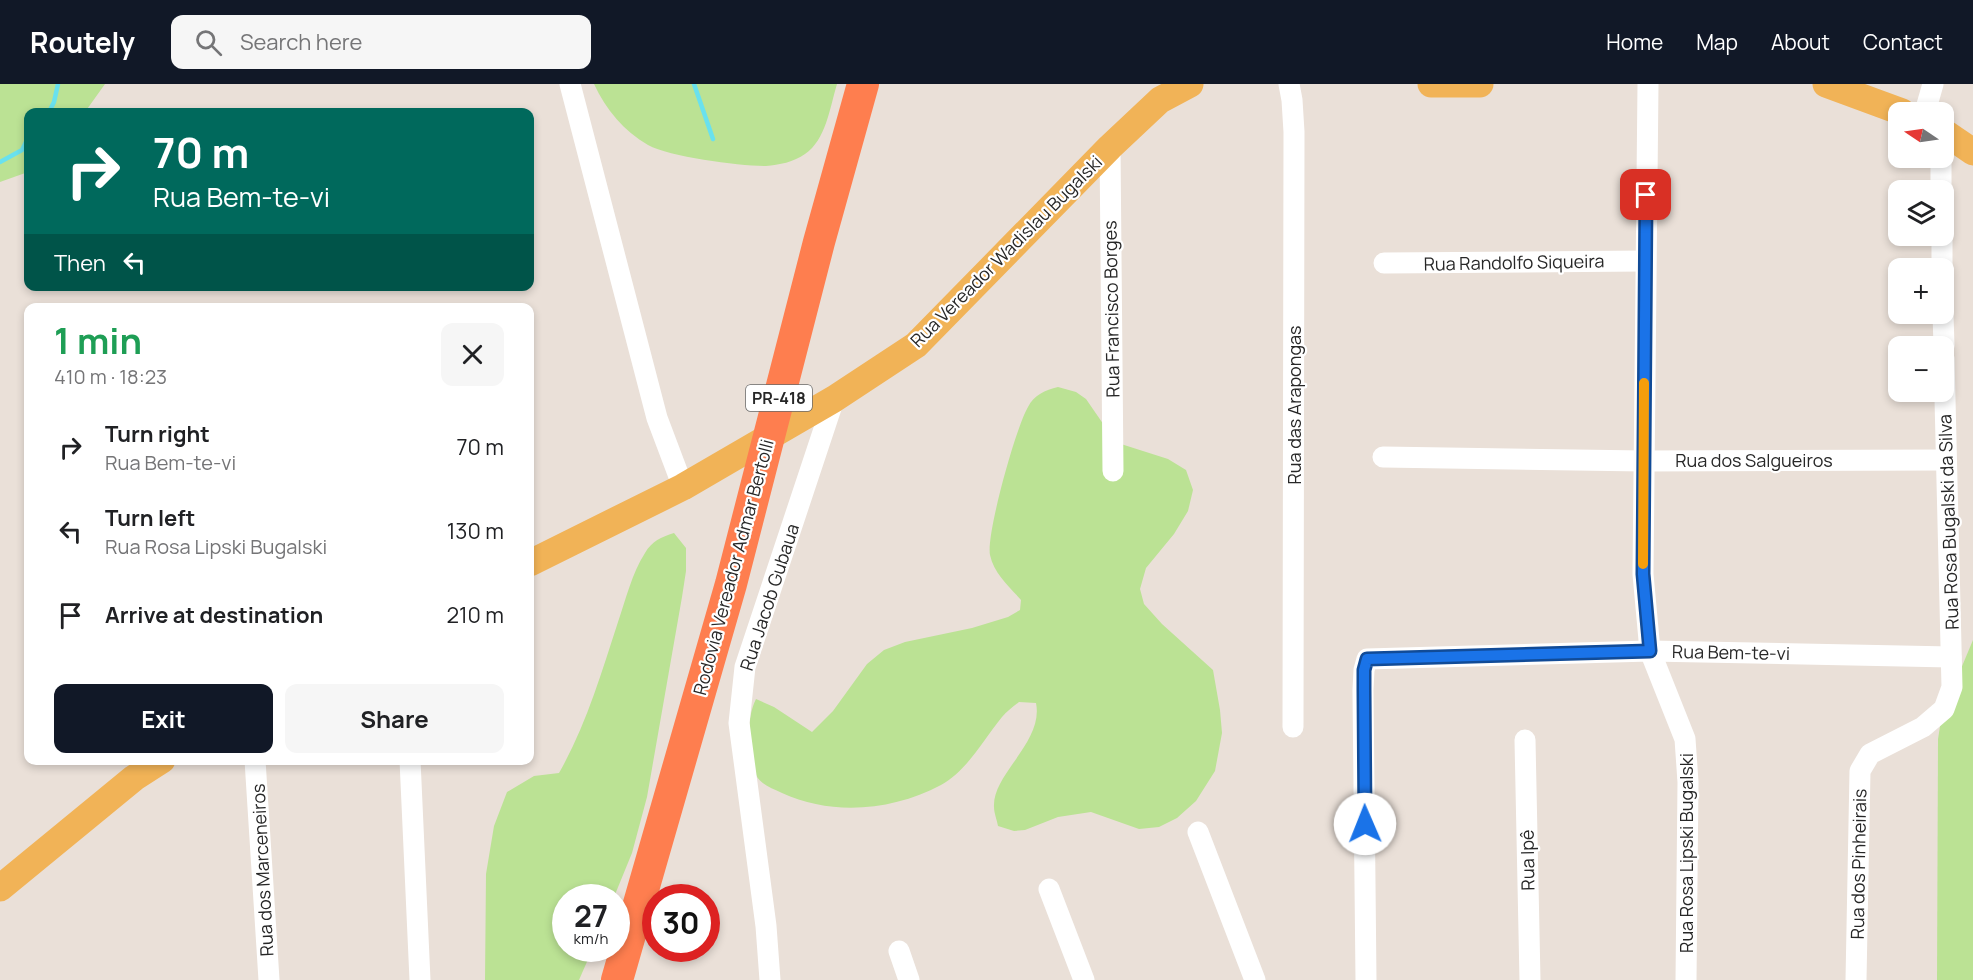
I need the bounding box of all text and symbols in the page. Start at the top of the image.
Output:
search box [171,15,591,69]
text: Routely [30,23,135,61]
icon: search [192,26,225,59]
text: Search here [240,27,362,57]
text: Home [1606,28,1663,56]
text: Map [1696,28,1738,56]
text: About [1771,28,1830,56]
text: Contact [1863,28,1943,56]
north arrow [1888,102,1954,168]
map controls [1888,102,1954,402]
text: 70 m [153,123,249,181]
icon: right [54,132,132,210]
street label: Rua Vereador Wadislau Bugalski [905,150,1107,352]
pin [1620,169,1671,220]
text: Rua Bem-te-vi [153,178,330,215]
icon: arrive [1629,178,1662,211]
button: layers [1888,180,1954,246]
street label: Rua Francisco Borges [1097,220,1125,398]
icon: left [118,246,151,279]
text: Then [54,248,106,278]
street label: Rua Randolfo Siqueira [1423,248,1605,276]
button: + [1888,258,1954,324]
text: 1 min [54,316,142,365]
button: close [441,323,504,386]
street label: Rua das Arapongas [1282,326,1306,485]
button: − [1888,336,1954,402]
text: 410 m · 18:23 [54,363,167,390]
road number: PR-418 [746,385,812,411]
street label: Rua Rosa Bugalski da Silva [1932,414,1964,630]
text: Turn right [105,419,210,449]
icon: right [54,431,87,464]
text: 70 m [456,432,504,462]
street label: Rodovia Vereador Admar Bertolli [687,436,779,698]
street label: Rua dos Salgueiros [1675,448,1833,472]
text: Rua Bem-te-vi [105,449,236,476]
text: Turn left [105,503,195,533]
icon: left [54,515,87,548]
text: 130 m [447,516,504,546]
street label: Rua Jacob Gubaua [734,520,804,674]
text: Rua Rosa Lipski Bugalski [105,533,327,560]
icon: arrive [54,599,87,632]
text: Arrive at destination [105,600,323,630]
text: 210 m [446,600,504,630]
street label: Rua Bem-te-vi [1672,639,1790,665]
button: Exit [54,684,273,753]
button: Share [285,684,504,753]
street label: Rua Rosa Lipski Bugalski [1674,753,1698,953]
street label: Rua dos Marceneiros [245,783,279,957]
street label: Rua dos Pinheirais [1845,788,1871,940]
position arrow [1333,792,1397,856]
street label: Rua Ipê [1514,829,1540,891]
speed limit sign: 30 [642,884,720,962]
text: 27 [574,895,608,936]
text: km/h [574,928,608,949]

